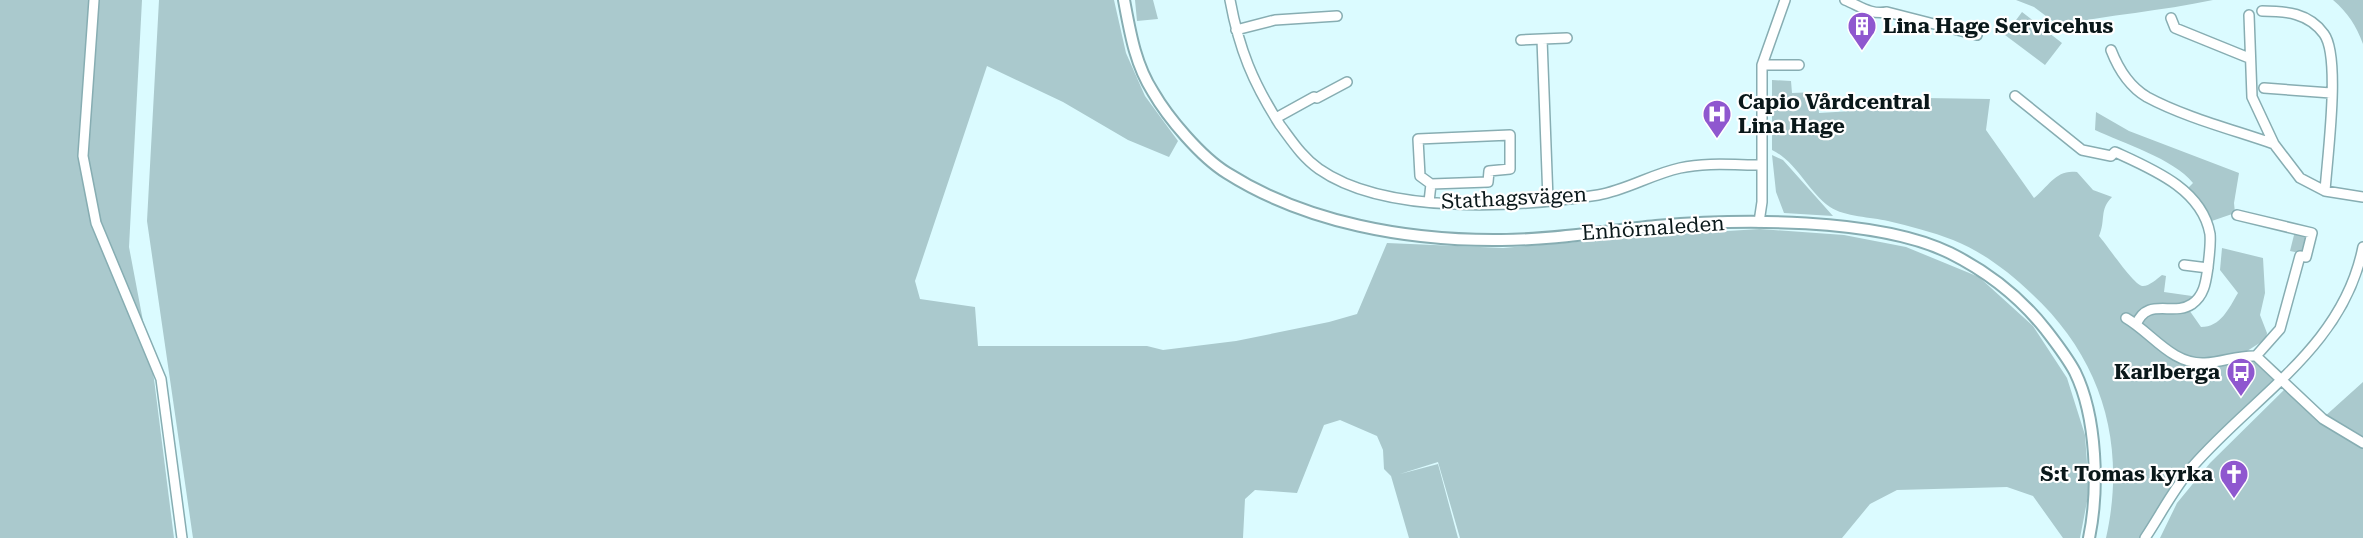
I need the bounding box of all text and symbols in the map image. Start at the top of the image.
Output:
building icon: Lina Hage Servicehus [1846,10,1878,52]
place label: Lina Hage Servicehus [1883,14,2113,38]
place label: Capio Vårdcentral Lina Hage [1738,90,1930,138]
hospital icon: Capio Vårdcentral Lina Hage [1701,98,1733,140]
street label: Stathagsvägen [1441,182,1588,214]
street label: Enhörnaleden [1581,211,1726,245]
bus stop icon: Karlberga [2225,356,2257,398]
place label: Karlberga [2114,360,2221,384]
church icon: S:t Tomas kyrka [2218,458,2250,500]
place label: S:t Tomas kyrka [2040,462,2214,486]

